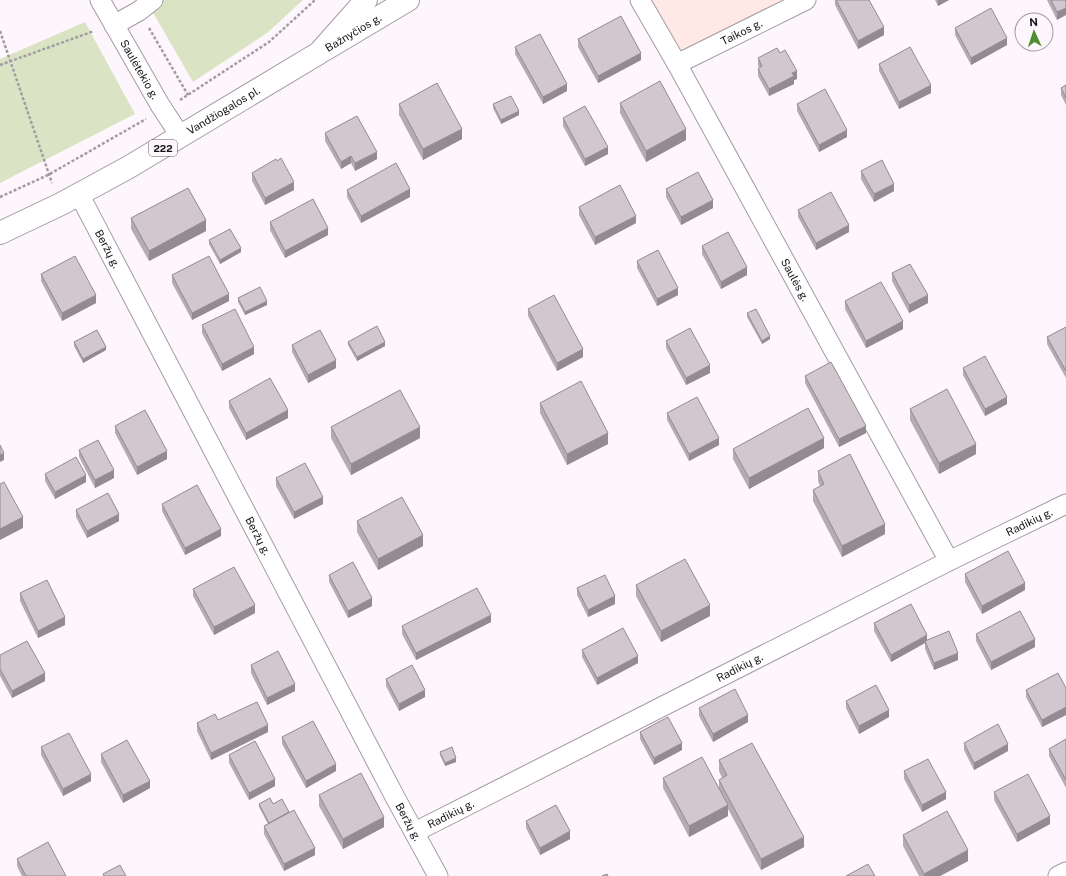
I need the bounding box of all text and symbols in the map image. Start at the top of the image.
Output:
street label: Bažnyčios g. [323,11,383,54]
north arrow [1014,12,1054,52]
text: N [1029,16,1038,28]
street label: Taikos g. [719,17,764,47]
street label: Saulėtekio g. [118,38,161,101]
street label: Vandžiogalos pl. [185,84,262,137]
road number: 222 [149,140,177,156]
street label: Beržų g. [93,228,123,270]
street label: Saulės g. [779,256,812,303]
street label: Radikių g. [1004,506,1054,538]
street label: Beržų g. [243,515,273,557]
street label: Radikių g. [714,651,765,684]
street label: Radikių g. [426,797,476,831]
street label: Beržų g. [393,801,424,843]

